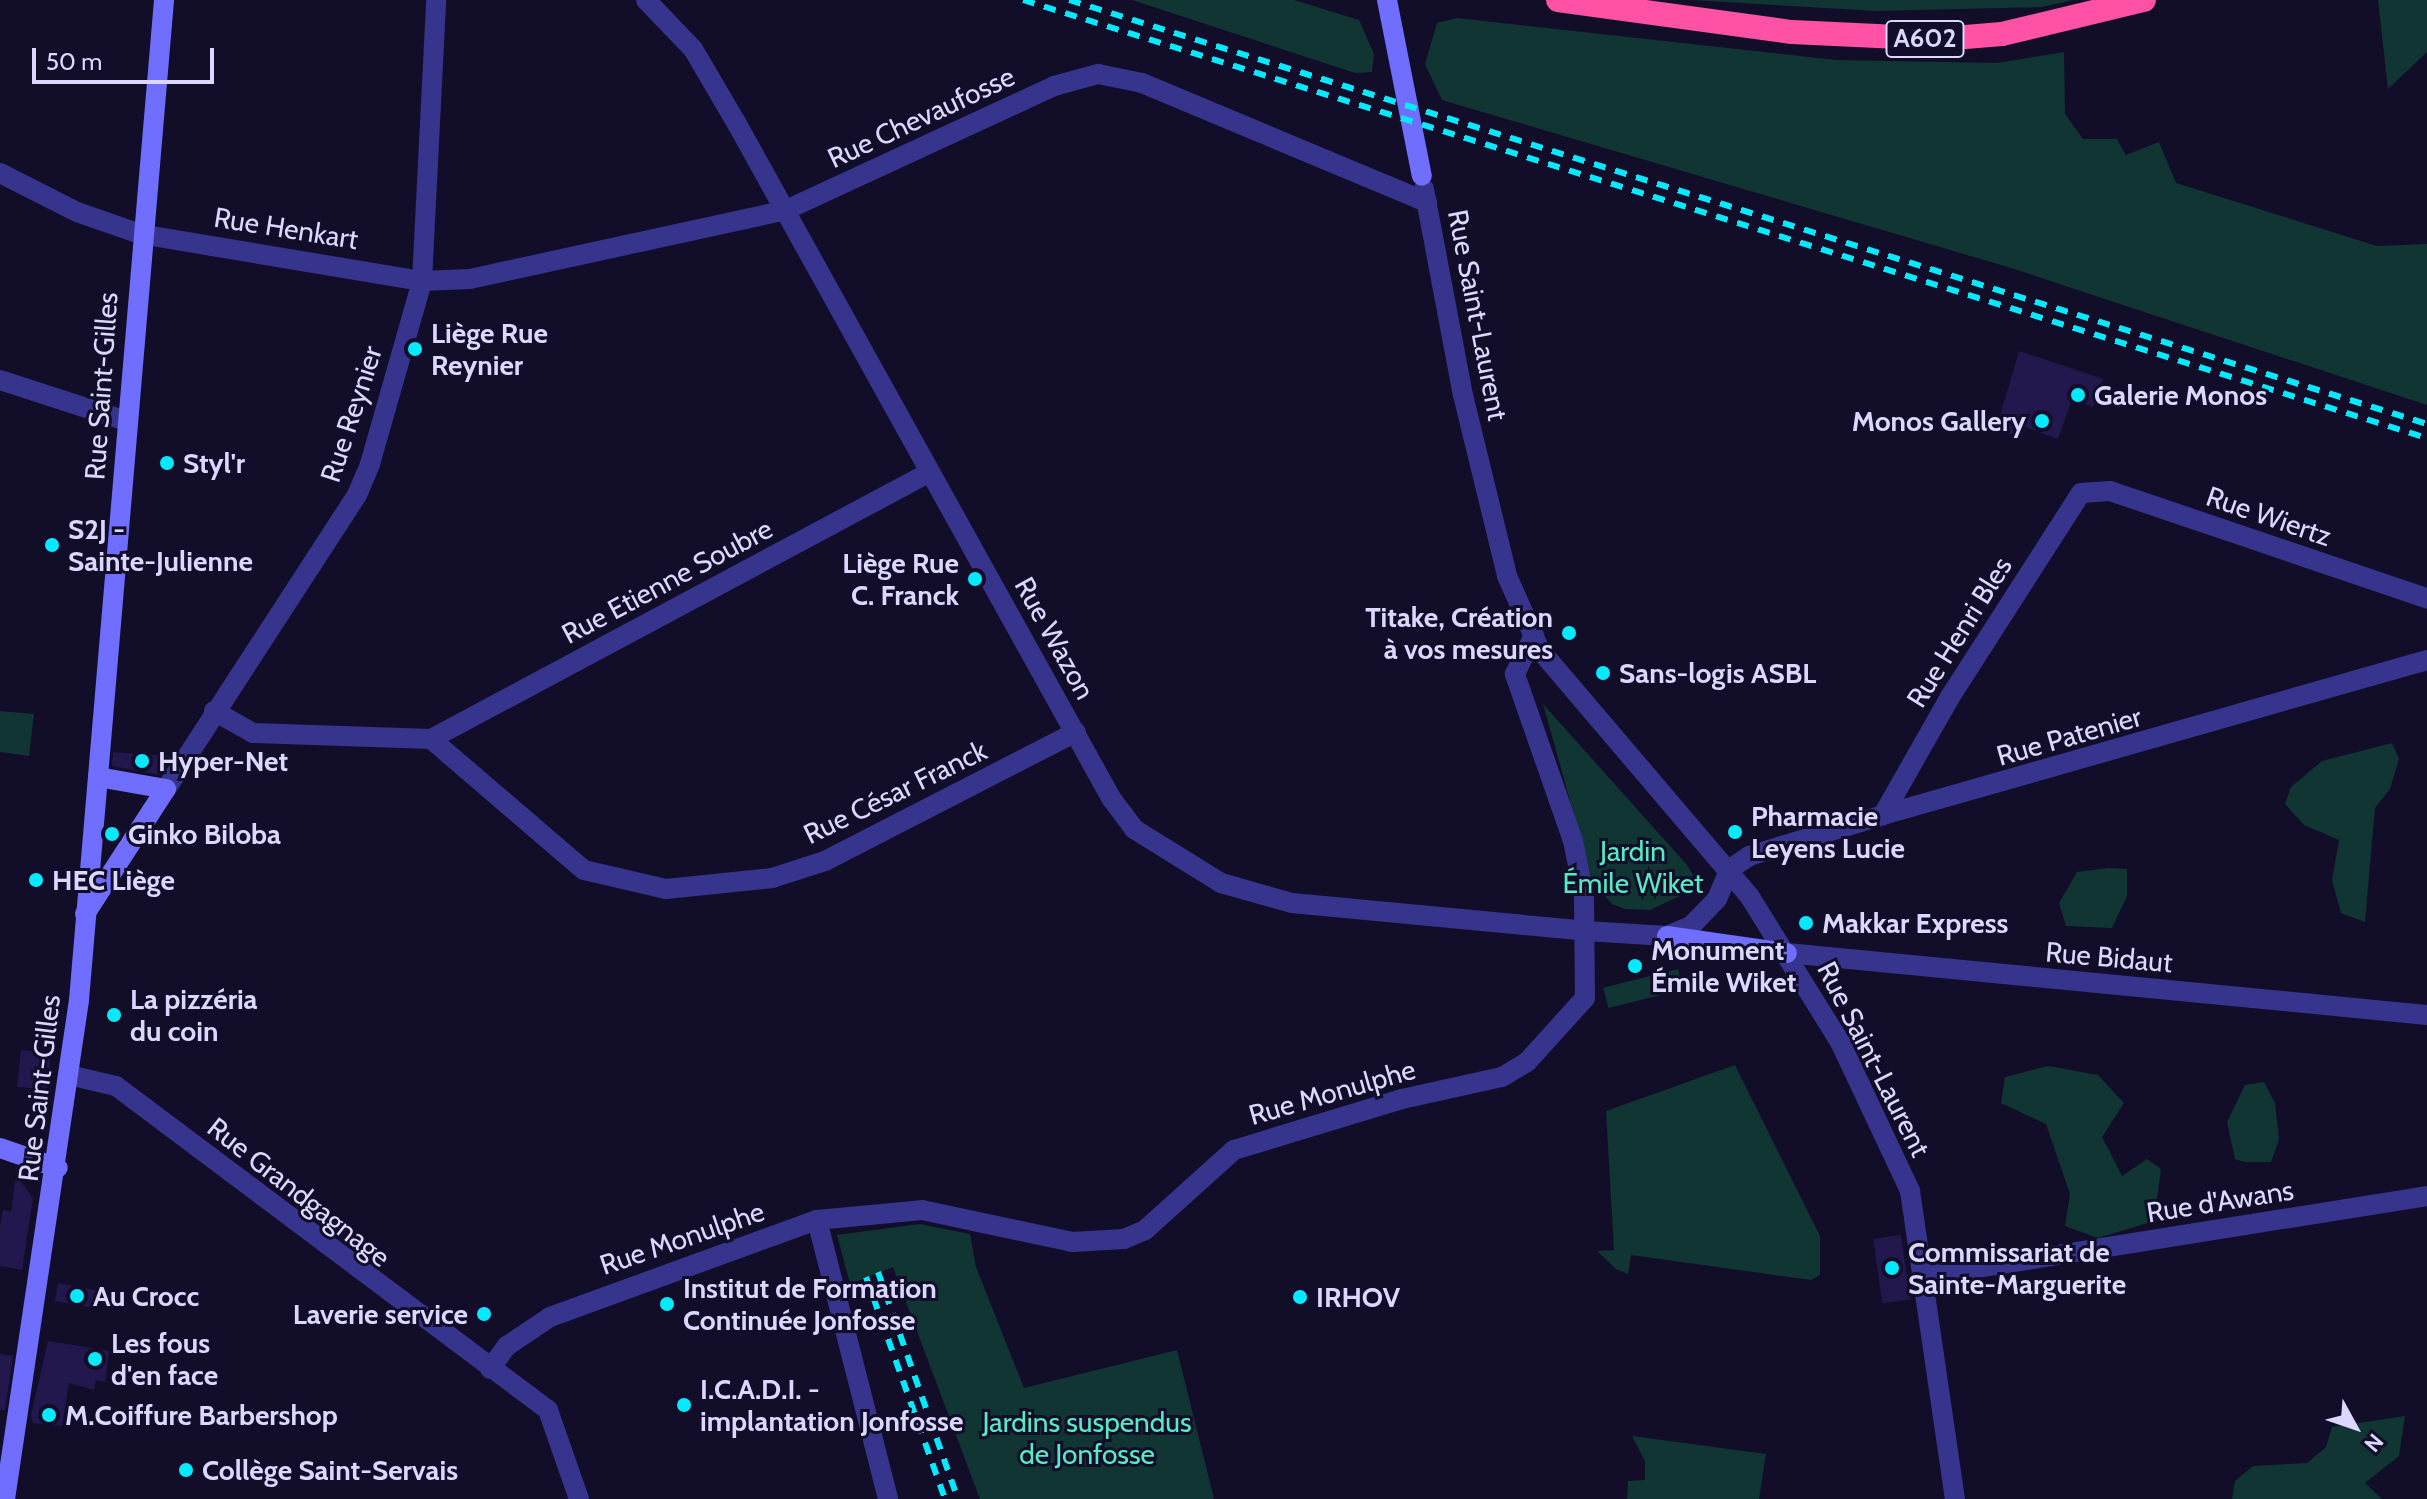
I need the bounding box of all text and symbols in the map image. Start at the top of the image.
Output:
road number: A602 [1885,17,1965,61]
scale bar [36,32,218,82]
text: 50 m [46,47,102,76]
street label: Rue Chevaufosse [822,59,1020,175]
street label: Rue Henkart [212,200,360,256]
street label: Rue Saint-Laurent [1441,207,1515,423]
street label: Rue Saint-Gilles [78,291,124,481]
place label: Liège Rue Reynier [431,316,548,382]
marker: Liège Rue Reynier [406,340,424,358]
street label: Rue Reynier [313,342,389,486]
place label: Galerie Monos [2094,378,2267,412]
marker: Galerie Monos [2069,386,2087,404]
place label: Monos Gallery [1852,404,2026,438]
marker: Monos Gallery [2033,412,2051,430]
place label: Styl'r [183,446,245,480]
marker: Styl'r [158,454,176,472]
street label: Rue Wiertz [2202,479,2336,553]
street label: Rue Etienne Soubre [556,511,778,651]
place label: S2J - Sainte-Julienne [68,512,253,578]
marker: S2J - Sainte-Julienne [43,536,61,554]
place label: Liège Rue C. Franck [842,546,959,612]
street label: Rue Henri Bles [1899,550,2019,714]
marker: Liège Rue C. Franck [966,570,984,588]
street label: Rue Wazon [1008,571,1102,705]
place label: Titake, Création à vos mesures [1365,600,1553,666]
marker: Titake, Création à vos mesures [1560,624,1578,642]
place label: Sans-logis ASBL [1619,656,1816,690]
marker: Sans-logis ASBL [1594,664,1612,682]
street label: Rue Patenier [1993,699,2145,773]
street label: Rue César Franck [798,733,992,851]
place label: Hyper-Net [158,744,288,778]
marker: Hyper-Net [133,752,151,770]
place label: Pharmacie Leyens Lucie [1751,799,1905,865]
place label: Ginko Biloba [128,817,281,851]
marker: Pharmacie Leyens Lucie [1726,823,1744,841]
marker: Ginko Biloba [103,825,121,843]
park label: Jardin Émile Wiket [1563,834,1703,900]
place label: HEC Liège [52,863,175,897]
marker: HEC Liège [27,871,45,889]
place label: Makkar Express [1822,906,2008,940]
marker: Makkar Express [1797,914,1815,932]
place label: Monument Émile Wiket [1651,933,1796,999]
street label: Rue Bidaut [2044,935,2174,979]
street label: Rue Saint-Laurent [1810,956,1938,1162]
marker: Monument Émile Wiket [1626,957,1644,975]
place label: La pizzéria du coin [130,982,258,1048]
street label: Rue Saint-Gilles [11,993,67,1183]
marker: La pizzéria du coin [105,1006,123,1024]
street label: Rue Monulphe [1245,1052,1419,1132]
street label: Rue Grandgagnage [201,1110,397,1274]
street label: Rue d'Awans [2144,1173,2296,1229]
street label: Rue Monulphe [595,1194,769,1282]
place label: Commissariat de Sainte-Marguerite [1908,1235,2126,1301]
marker: Commissariat de Sainte-Marguerite [1883,1259,1901,1277]
place label: Institut de Formation Continuée Jonfosse [683,1271,937,1337]
place label: Au Crocc [93,1279,199,1313]
place label: IRHOV [1316,1280,1400,1314]
marker: Au Crocc [68,1287,86,1305]
marker: IRHOV [1291,1288,1309,1306]
marker: Institut de Formation Continuée Jonfosse [658,1295,676,1313]
place label: Laverie service [293,1297,468,1331]
marker: Laverie service [475,1305,493,1323]
place label: Les fous d'en face [111,1326,218,1392]
marker: Les fous d'en face [86,1350,104,1368]
place label: I.C.A.D.I. - implantation Jonfosse [700,1372,963,1438]
north arrow [2315,1387,2395,1467]
marker: I.C.A.D.I. - implantation Jonfosse [675,1396,693,1414]
place label: M.Coiffure Barbershop [65,1398,338,1432]
park label: Jardins suspendus de Jonfosse [982,1405,1192,1471]
marker: M.Coiffure Barbershop [40,1406,58,1424]
text: N [2358,1428,2389,1457]
place label: Collège Saint-Servais [202,1453,458,1487]
marker: Collège Saint-Servais [177,1461,195,1479]

